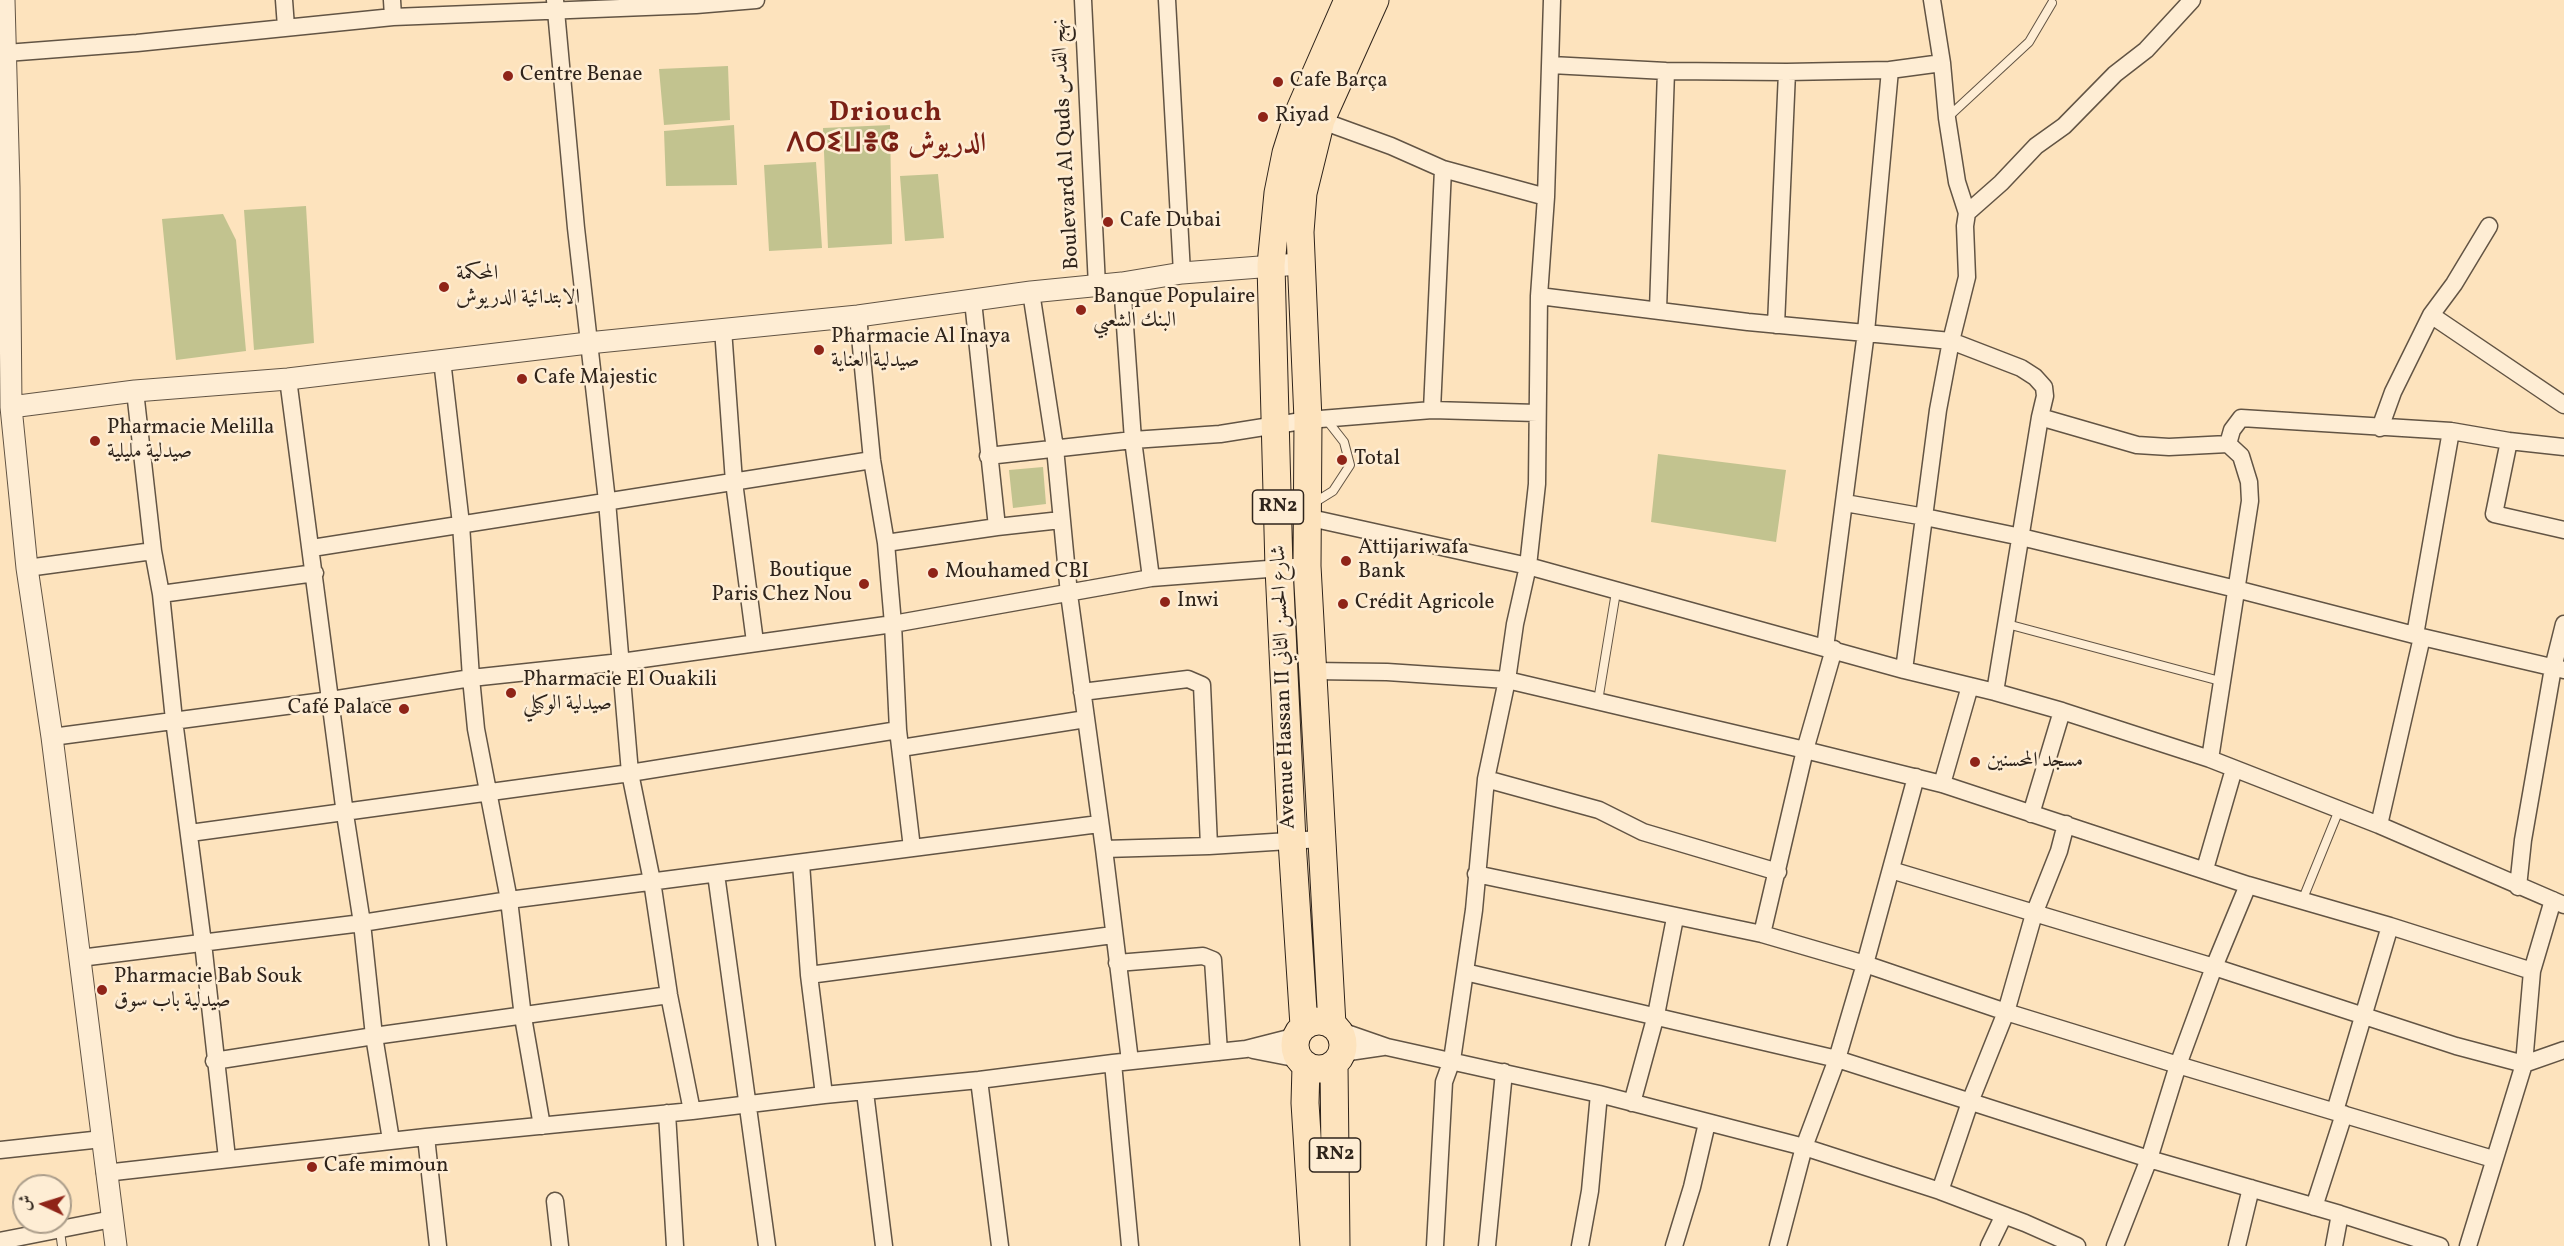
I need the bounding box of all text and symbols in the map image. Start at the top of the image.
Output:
street label: Boulevard Al Quds نهج القدس [1048,18,1086,270]
place label: Centre Benae [520,63,643,89]
marker: Centre Benae [501,69,515,83]
place label: Cafe Barça [1290,69,1388,95]
marker: Cafe Barça [1271,75,1285,89]
district label: Driouch ⴷⵔⵉⵡⴻⵛ الدريوش [791,99,981,162]
place label: Riyad [1275,104,1329,130]
marker: Riyad [1256,110,1270,124]
place label: Cafe Dubai [1120,209,1221,235]
marker: Cafe Dubai [1101,215,1115,229]
place label: المحكمة الابتدائية الدريوش [456,262,580,312]
marker: المحكمة الابتدائية الدريوش [437,280,451,294]
place label: Banque Populaire البنك الشعبي [1093,285,1255,335]
marker: Banque Populaire البنك الشعبي [1074,303,1088,317]
place label: Pharmacie Al Inaya صيدلية العناية [831,325,1011,375]
marker: Pharmacie Al Inaya صيدلية العناية [812,343,826,357]
place label: Cafe Majestic [534,366,657,392]
marker: Cafe Majestic [515,372,529,386]
place label: Pharmacie Melilla صيدلية مليلية [107,416,275,466]
marker: Pharmacie Melilla صيدلية مليلية [88,434,102,448]
place label: Total [1354,447,1400,473]
marker: Total [1335,453,1349,467]
road number: RN2 [1252,490,1304,524]
place label: Attijariwafa Bank [1358,536,1469,586]
street label: Avenue Hassan II شارع الحسن الثاني [1267,544,1303,830]
marker: Attijariwafa Bank [1339,554,1353,568]
place label: Boutique Paris Chez Nou [712,559,852,609]
place label: Mouhamed CBI [945,560,1089,586]
marker: Mouhamed CBI [926,566,940,580]
marker: Boutique Paris Chez Nou [857,577,871,591]
place label: Inwi [1177,589,1219,615]
place label: Crédit Agricole [1355,591,1494,617]
marker: Inwi [1158,595,1172,609]
marker: Crédit Agricole [1336,597,1350,611]
place label: Pharmacie El Ouakili صيدلية الوكيلي [523,668,717,718]
marker: Pharmacie El Ouakili صيدلية الوكيلي [504,686,518,700]
place label: Café Palace [288,696,392,722]
marker: Café Palace [397,702,411,716]
place label: مسجد المحسنين [1987,749,2083,775]
marker: مسجد المحسنين [1968,755,1982,769]
place label: Pharmacie Bab Souk صيدلية باب سوق [114,965,302,1015]
marker: Pharmacie Bab Souk صيدلية باب سوق [95,983,109,997]
road number: RN2 [1310,1138,1360,1172]
place label: Cafe mimoun [324,1154,449,1180]
marker: Cafe mimoun [305,1160,319,1174]
north arrow [12,1174,72,1234]
text: ش [15,1194,38,1212]

